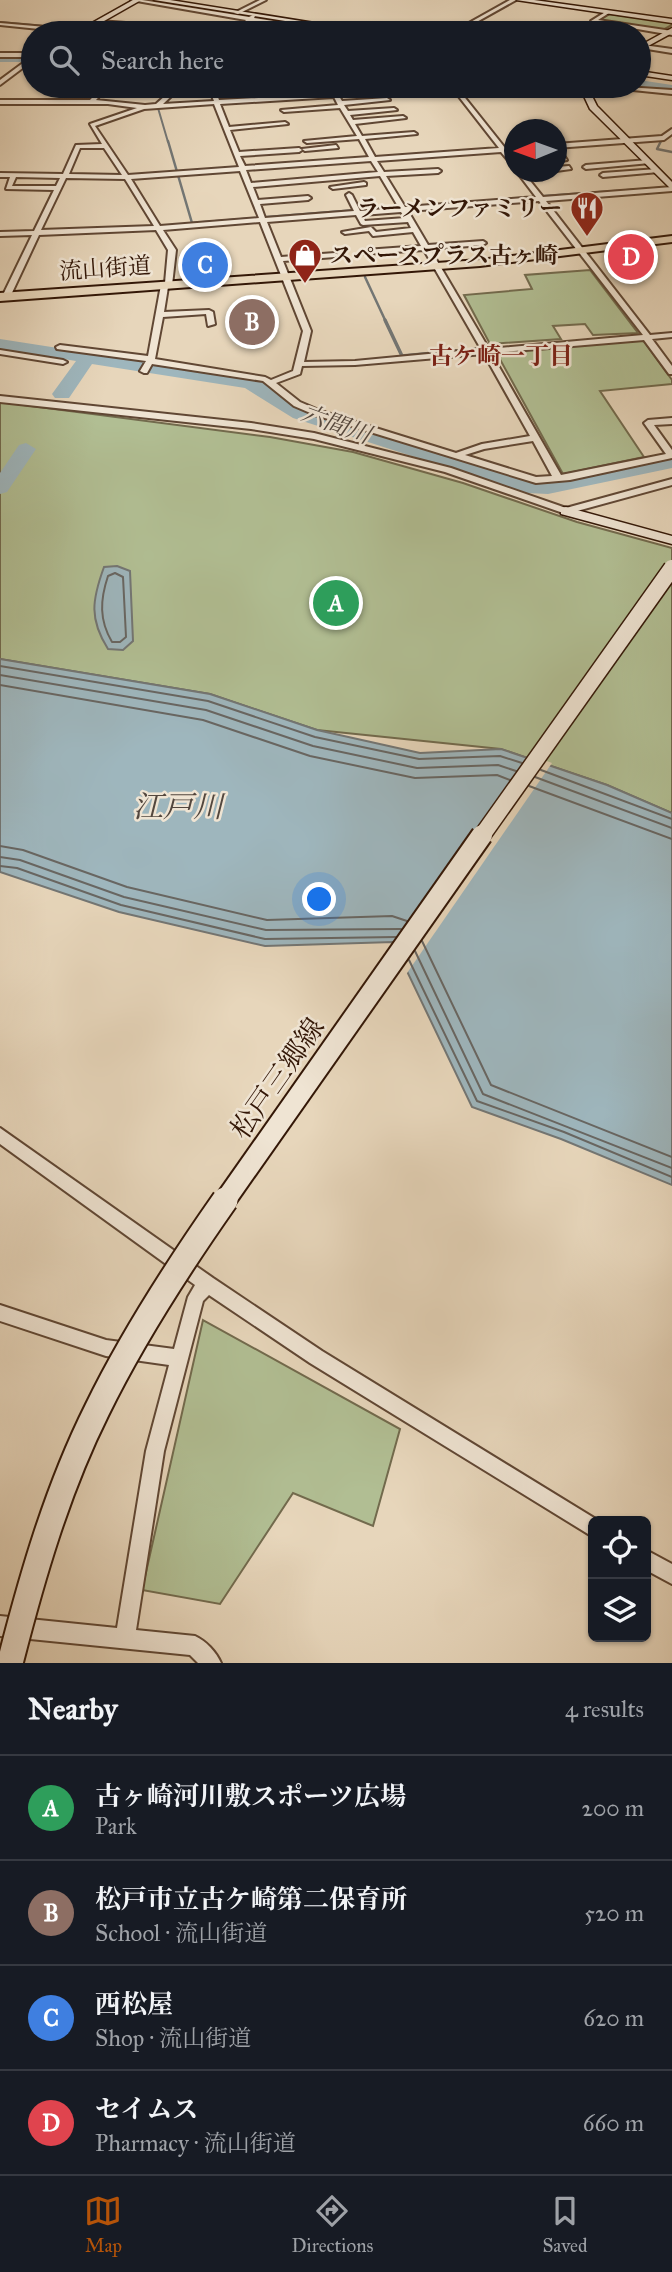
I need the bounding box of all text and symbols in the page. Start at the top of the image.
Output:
search box [21,21,651,98]
icon: search [45,41,83,79]
text: Search here [101,44,224,76]
north arrow [504,119,567,182]
restaurant icon: ラーメンファミリー [568,189,606,238]
place label: ラーメンファミリー [357,194,562,222]
pin: D [608,231,654,283]
shop icon: スペースプラス古ヶ崎 [286,236,324,285]
pin: C [182,239,228,291]
place label: スペースプラス古ヶ崎 [330,241,558,269]
street label: 流山街道 [58,251,152,285]
pin: B [229,296,275,348]
district label: 古ケ崎一丁目 [429,341,573,371]
water label: 六間川 [297,398,378,451]
pin: A [313,577,359,629]
water label: 江戸川 [133,789,226,825]
your location [302,882,336,916]
street label: 松戸三郷線 [223,1011,332,1146]
map controls [588,1516,651,1642]
button: locate [588,1516,651,1579]
button: layers [588,1579,651,1642]
text: Nearby [28,1691,118,1727]
text: 4 results [565,1695,644,1723]
text: 古ヶ崎河川敷スポーツ広場 [95,1780,406,1812]
text: A [43,1794,59,1822]
text: 200 m [582,1794,644,1822]
text: Park [95,1812,137,1840]
text: 松戸市立古ケ崎第二保育所 [95,1883,407,1915]
text: B [43,1899,59,1927]
text: 520 m [584,1899,644,1927]
text: School · 流山街道 [95,1919,267,1947]
text: 西松屋 [95,1988,173,2020]
text: C [43,2004,59,2032]
text: 620 m [583,2004,644,2032]
text: Shop · 流山街道 [95,2024,251,2052]
text: セイムス [95,2093,198,2125]
text: D [42,2109,60,2137]
text: 660 m [583,2109,644,2137]
text: Pharmacy · 流山街道 [95,2129,296,2157]
tab: Map [84,2192,122,2257]
tab: Directions [291,2192,373,2257]
tab: Saved [542,2192,588,2257]

